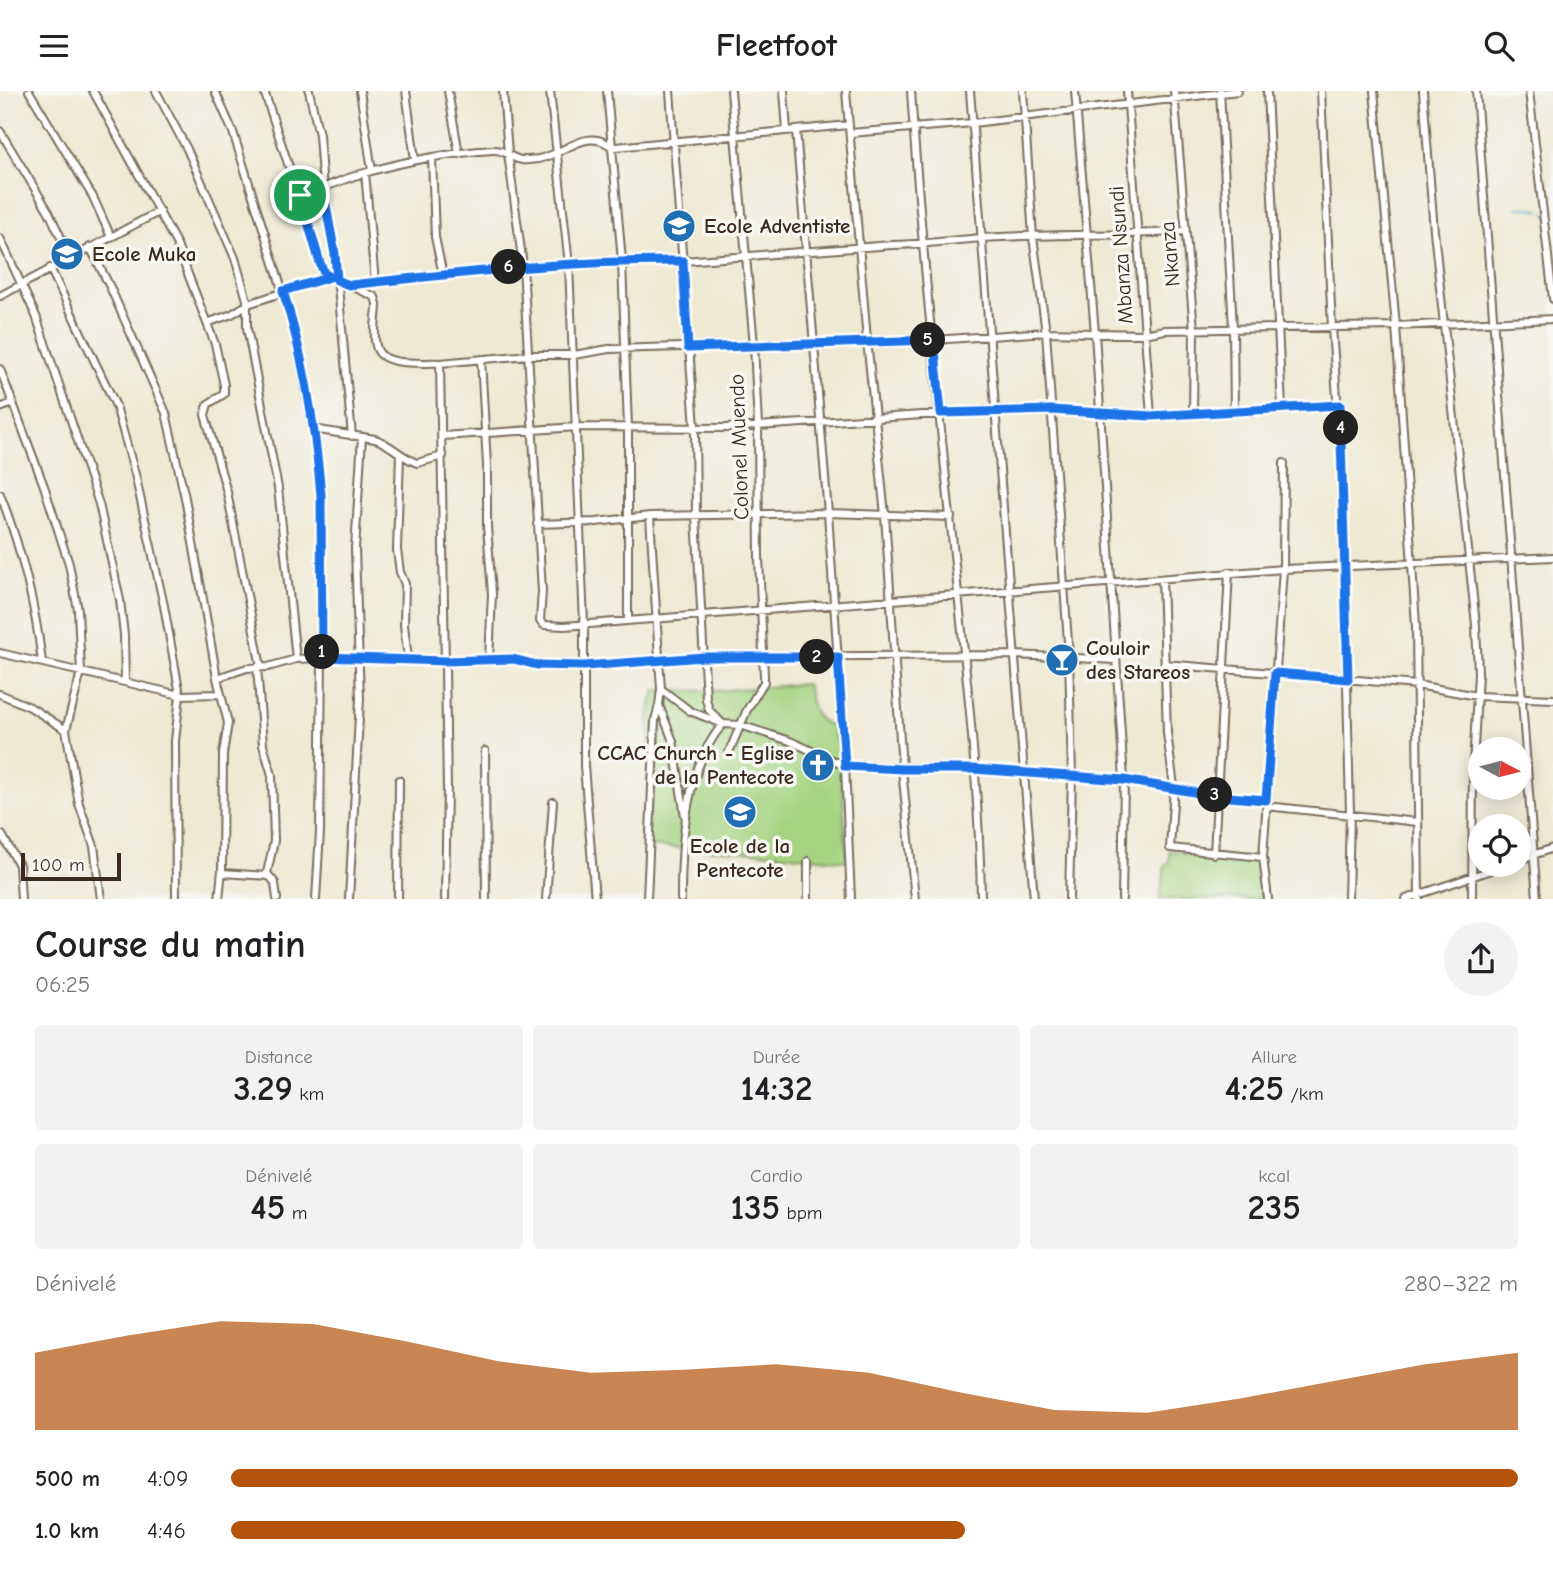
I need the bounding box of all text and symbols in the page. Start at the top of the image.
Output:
icon: menu [35,27,73,65]
text: Fleetfoot [716,27,837,64]
icon: search [1480,27,1518,65]
pin [270,165,330,225]
icon: arrive [281,176,319,214]
street label: Mbanza Nsundi [1104,185,1138,325]
school or university icon: Ecole Adventiste [660,207,698,245]
place label: Ecole Adventiste [704,214,850,238]
street label: Nkanza [1155,220,1185,288]
school or university icon: Ecole Muka [48,235,86,273]
place label: Ecole Muka [92,242,196,266]
pin: 6 [491,249,526,285]
text: 6 [504,255,513,277]
pin: 5 [911,323,946,357]
text: 5 [922,328,933,350]
street label: Colonel Muendo [724,374,754,520]
pin: 4 [1324,411,1358,445]
text: 4 [1336,416,1345,438]
pin: 1 [304,635,340,669]
place label: Couloir des Stareos [1086,636,1190,684]
pin: 2 [800,639,834,675]
text: 1 [318,640,325,662]
bar icon: Couloir des Stareos [1043,641,1081,679]
text: 2 [812,645,821,667]
north arrow [1468,737,1531,800]
map controls [1468,737,1531,877]
place label: CCAC Church - Eglise de la Pentecote [597,741,794,789]
church icon: CCAC Church - Eglise de la Pentecote [799,746,837,784]
pin: 3 [1198,777,1232,813]
text: 3 [1210,783,1219,805]
school or university icon: Ecole de la Pentecote [721,793,759,831]
button: locate [1468,814,1531,877]
place label: Ecole de la Pentecote [690,834,790,882]
scale bar [21,850,121,882]
text: 100 m [32,854,85,876]
button: share [1444,922,1518,996]
text: Course du matin [35,923,306,967]
text: 06:25 [35,971,90,998]
text: Distance [245,1046,313,1068]
text: Durée [753,1046,800,1068]
text: Allure [1251,1046,1297,1068]
text: 3.29 [234,1068,293,1109]
text: 14:32 [741,1068,812,1109]
text: 4:25 [1225,1068,1284,1109]
text: km [293,1083,324,1105]
text: /km [1284,1083,1324,1105]
text: Dénivelé [245,1165,312,1187]
text: Cardio [750,1165,803,1187]
text: kcal [1258,1165,1290,1187]
text: 45 [250,1187,285,1228]
text: 135 [731,1187,780,1228]
text: 235 [1248,1187,1301,1228]
text: m [285,1202,307,1224]
text: bpm [780,1202,822,1224]
text: Dénivelé [35,1270,116,1297]
text: 280–322 m [1404,1270,1518,1297]
text: 500 m [35,1465,100,1492]
text: 4:09 [147,1465,189,1492]
text: 1.0 km [35,1517,99,1544]
text: 4:46 [147,1517,186,1544]

